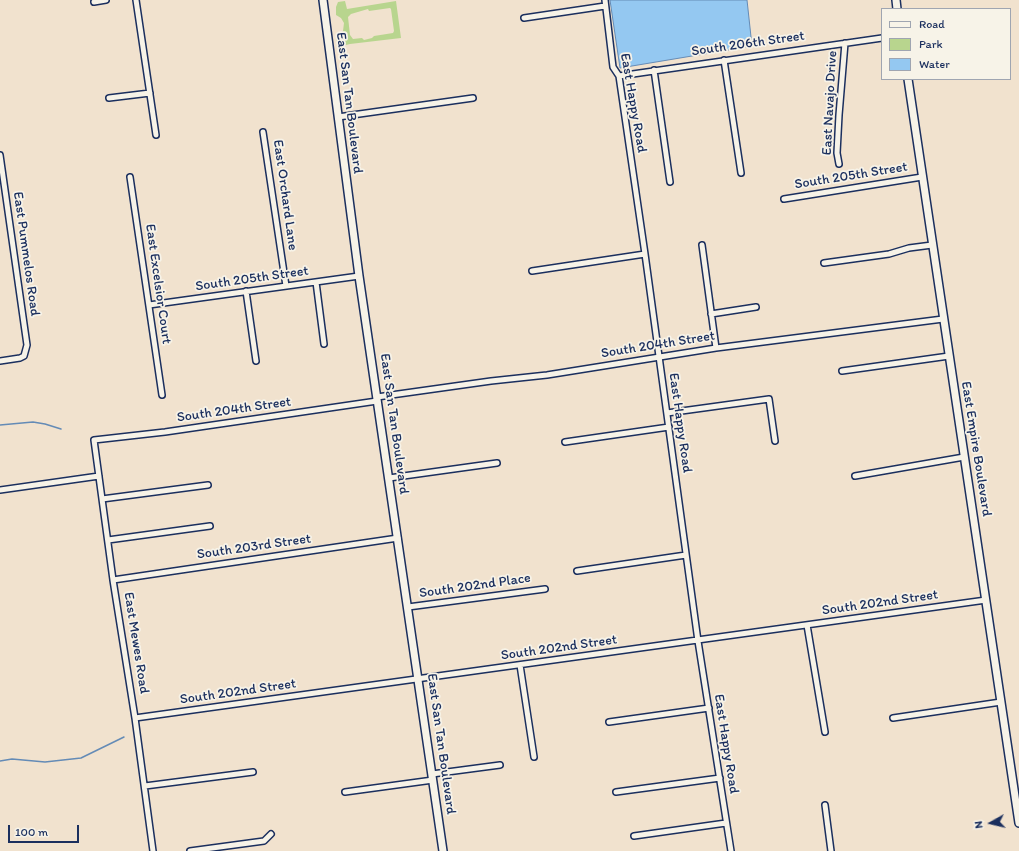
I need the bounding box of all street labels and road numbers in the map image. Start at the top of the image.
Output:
street label: South 206th Street [690,28,806,60]
street label: East San Tan Boulevard [332,31,366,175]
street label: East Navajo Drive [819,50,841,156]
street label: East Happy Road [616,52,650,154]
street label: East Orchard Lane [269,139,301,251]
street label: South 205th Street [793,159,909,193]
street label: East Pummelos Road [9,191,43,317]
street label: East Excelsior Court [141,223,175,345]
street label: South 205th Street [194,263,310,295]
street label: South 204th Street [600,328,716,362]
street label: East San Tan Boulevard [376,352,412,496]
street label: East Happy Road [665,372,695,474]
street label: East Empire Boulevard [957,380,995,518]
street label: South 204th Street [176,394,292,426]
street label: South 203rd Street [196,531,312,563]
street label: South 202nd Place [418,570,532,602]
street label: South 202nd Street [821,587,939,619]
street label: East Mewes Road [120,591,152,695]
street label: South 202nd Street [500,632,618,664]
street label: East San Tan Boulevard [423,672,459,816]
street label: South 202nd Street [179,676,297,708]
street label: East Happy Road [710,693,742,795]

